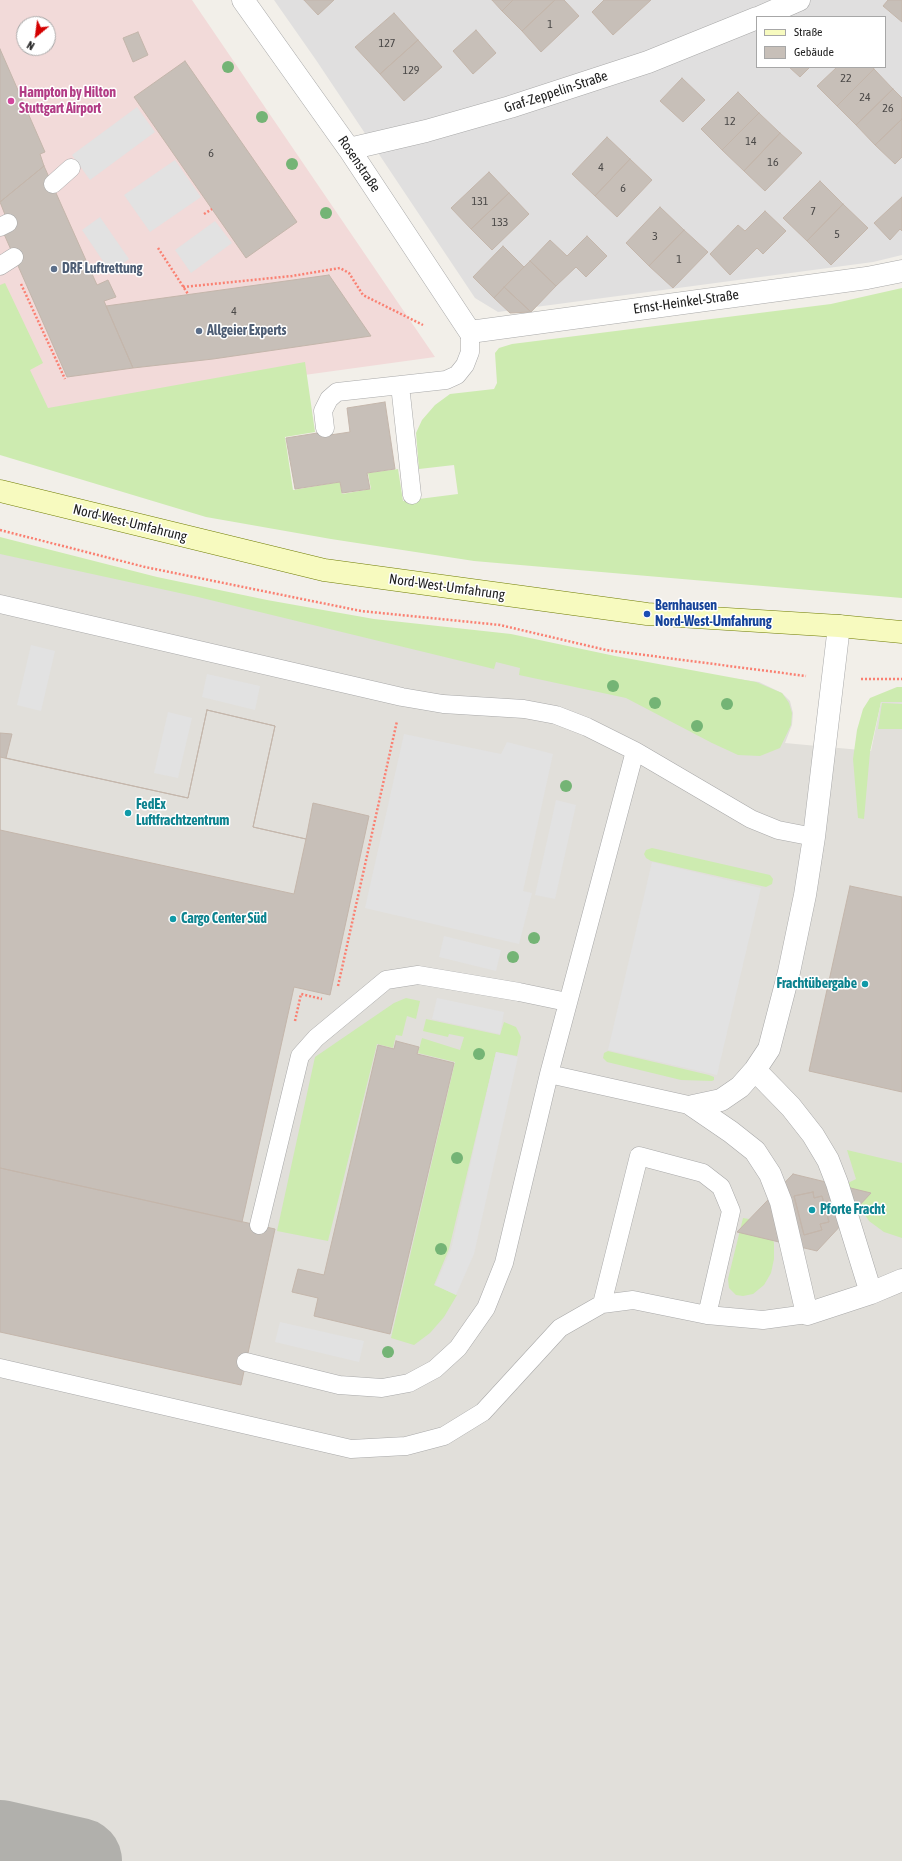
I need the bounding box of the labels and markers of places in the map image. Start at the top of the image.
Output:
place label: Hampton by Hilton Stuttgart Airport [19,85,116,118]
marker: Hampton by Hilton Stuttgart Airport [6,96,16,106]
place label: DRF Luftrettung [62,261,143,277]
marker: DRF Luftrettung [49,264,59,274]
place label: Allgeier Experts [207,323,286,339]
marker: Allgeier Experts [194,326,204,336]
place label: Bernhausen Nord-West-Umfahrung [655,598,772,630]
marker: Bernhausen Nord-West-Umfahrung [642,609,652,619]
place label: FedEx Luftfrachtzentrum [136,797,229,830]
marker: FedEx Luftfrachtzentrum [123,808,133,818]
place label: Cargo Center Süd [181,911,267,927]
marker: Cargo Center Süd [168,914,178,924]
place label: Frachtübergabe [777,976,857,992]
marker: Frachtübergabe [860,979,870,989]
place label: Pforte Fracht [820,1202,885,1218]
marker: Pforte Fracht [807,1205,817,1215]

